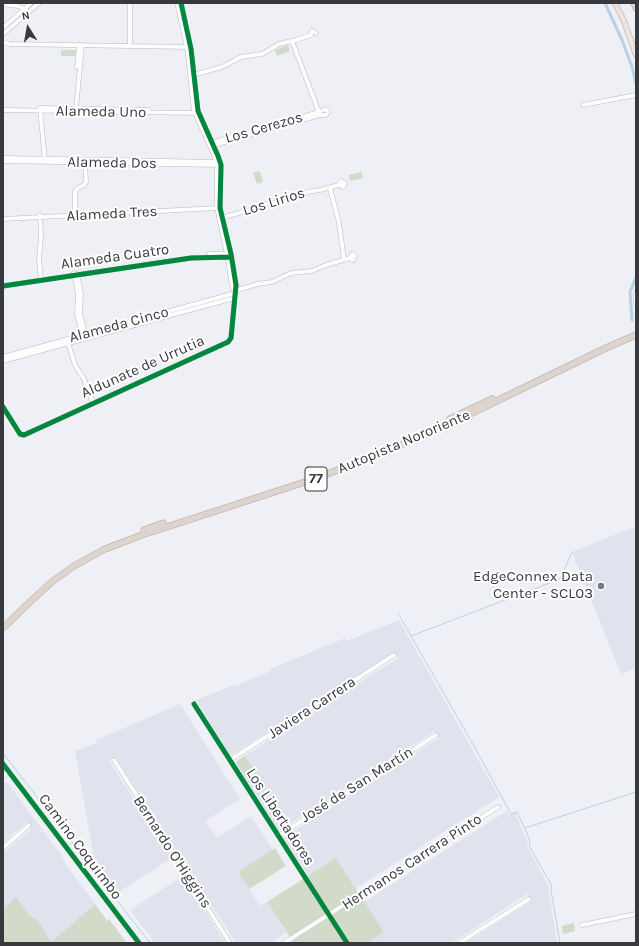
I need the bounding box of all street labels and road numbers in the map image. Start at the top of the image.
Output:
street label: Alameda Uno [56,102,146,122]
street label: Los Cerezos [223,108,305,148]
street label: Alameda Dos [67,153,157,173]
street label: Los Lirios [241,184,307,220]
street label: Alameda Tres [66,203,158,225]
street label: Alameda Cuatro [60,240,170,274]
street label: Alameda Cinco [67,303,171,347]
street label: Aldunate de Urrutia [78,332,208,402]
street label: Autopista Nororiente [335,406,473,478]
road number: 77 [305,467,327,491]
street label: Javiera Carrera [265,673,359,743]
street label: José de San Martín [298,743,416,827]
street label: Los Libertadores [242,765,318,869]
street label: Camino Coquimbo [34,791,126,903]
street label: Bernardo O'Higgins [129,792,215,912]
street label: Hermanos Carrera Pinto [339,810,485,914]

